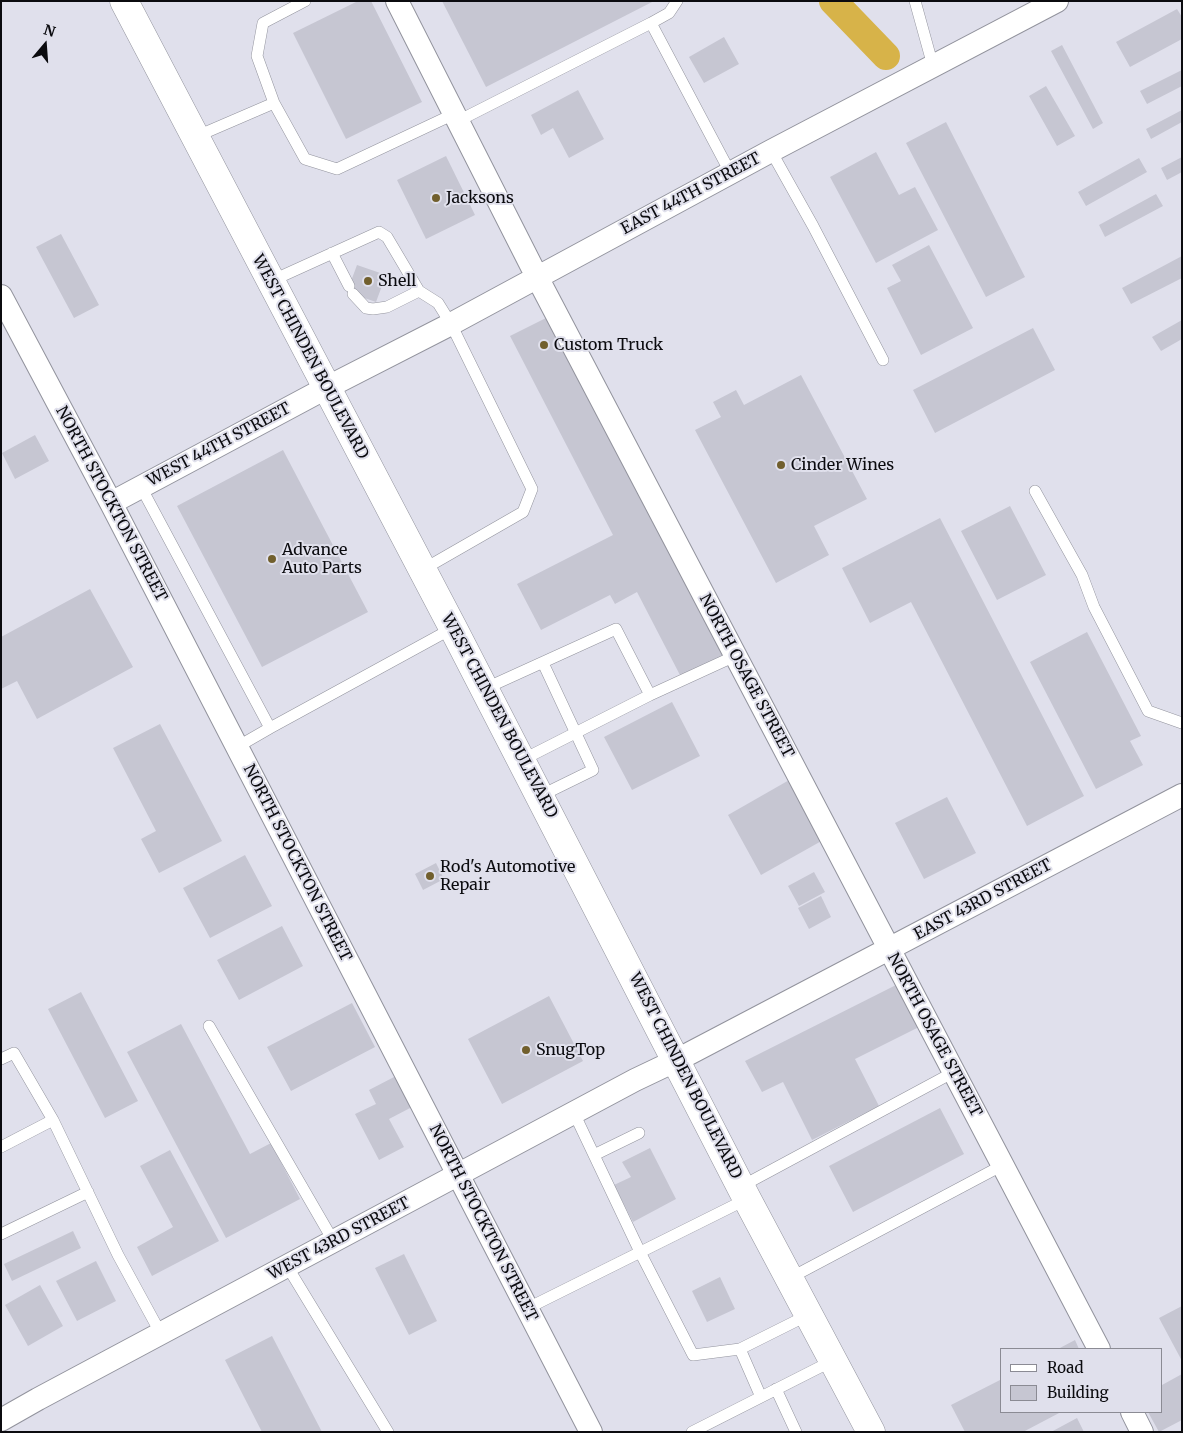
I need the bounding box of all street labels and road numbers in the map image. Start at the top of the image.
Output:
street label: EAST 44TH STREET [618,149,764,239]
street label: WEST CHINDEN BOULEVARD [248,252,372,462]
street label: WEST 44TH STREET [144,399,294,491]
street label: NORTH STOCKTON STREET [51,403,171,605]
street label: NORTH OSAGE STREET [695,591,797,761]
street label: WEST CHINDEN BOULEVARD [437,611,561,821]
street label: NORTH STOCKTON STREET [239,761,355,965]
street label: EAST 43RD STREET [911,856,1055,944]
street label: NORTH OSAGE STREET [883,950,985,1120]
street label: WEST CHINDEN BOULEVARD [625,970,745,1182]
street label: NORTH STOCKTON STREET [425,1121,541,1325]
street label: WEST 43RD STREET [265,1194,413,1284]

